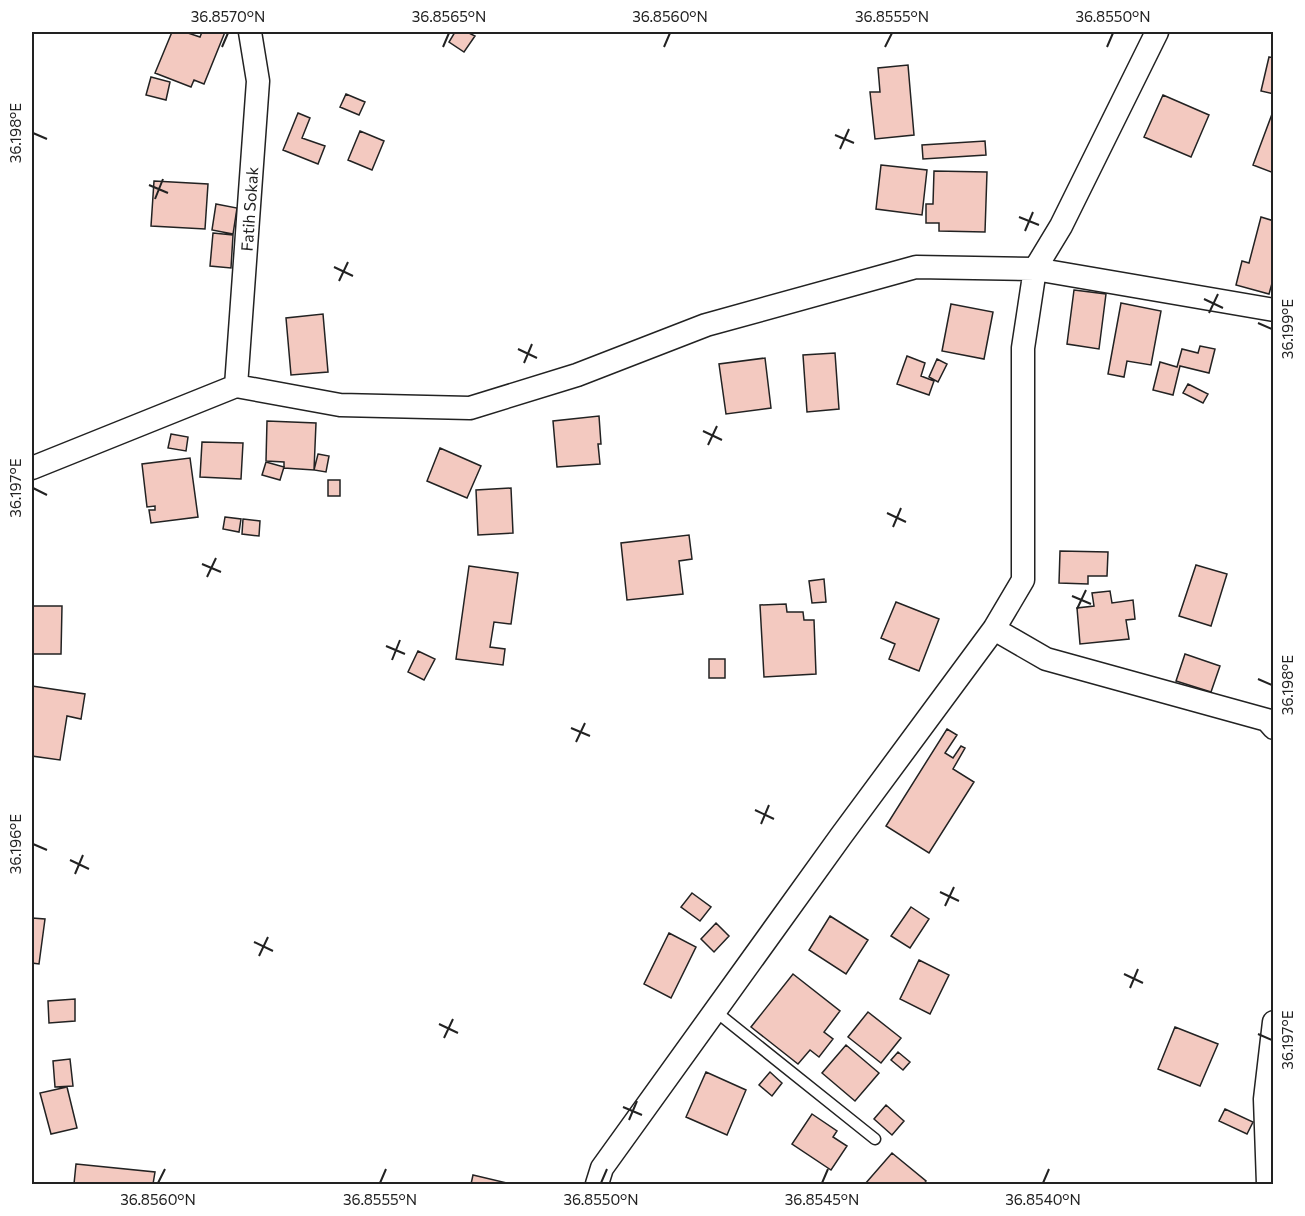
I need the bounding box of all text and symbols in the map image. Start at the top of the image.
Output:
text: 36.8570°N [191,7,265,25]
text: 36.8565°N [412,7,486,25]
text: 36.8560°N [632,7,708,25]
text: 36.8555°N [855,7,929,25]
text: 36.8550°N [1075,7,1151,25]
text: 36.198°E [6,103,24,163]
street label: Fatih Sokak [237,166,261,252]
text: 36.199°E [1278,299,1296,359]
text: 36.197°E [6,458,24,518]
text: 36.198°E [1278,655,1296,715]
text: 36.196°E [6,814,24,874]
text: 36.197°E [1278,1010,1296,1070]
text: 36.8560°N [120,1190,196,1208]
text: 36.8555°N [343,1190,417,1208]
text: 36.8550°N [563,1190,639,1208]
text: 36.8545°N [785,1190,859,1208]
text: 36.8540°N [1005,1190,1081,1208]

